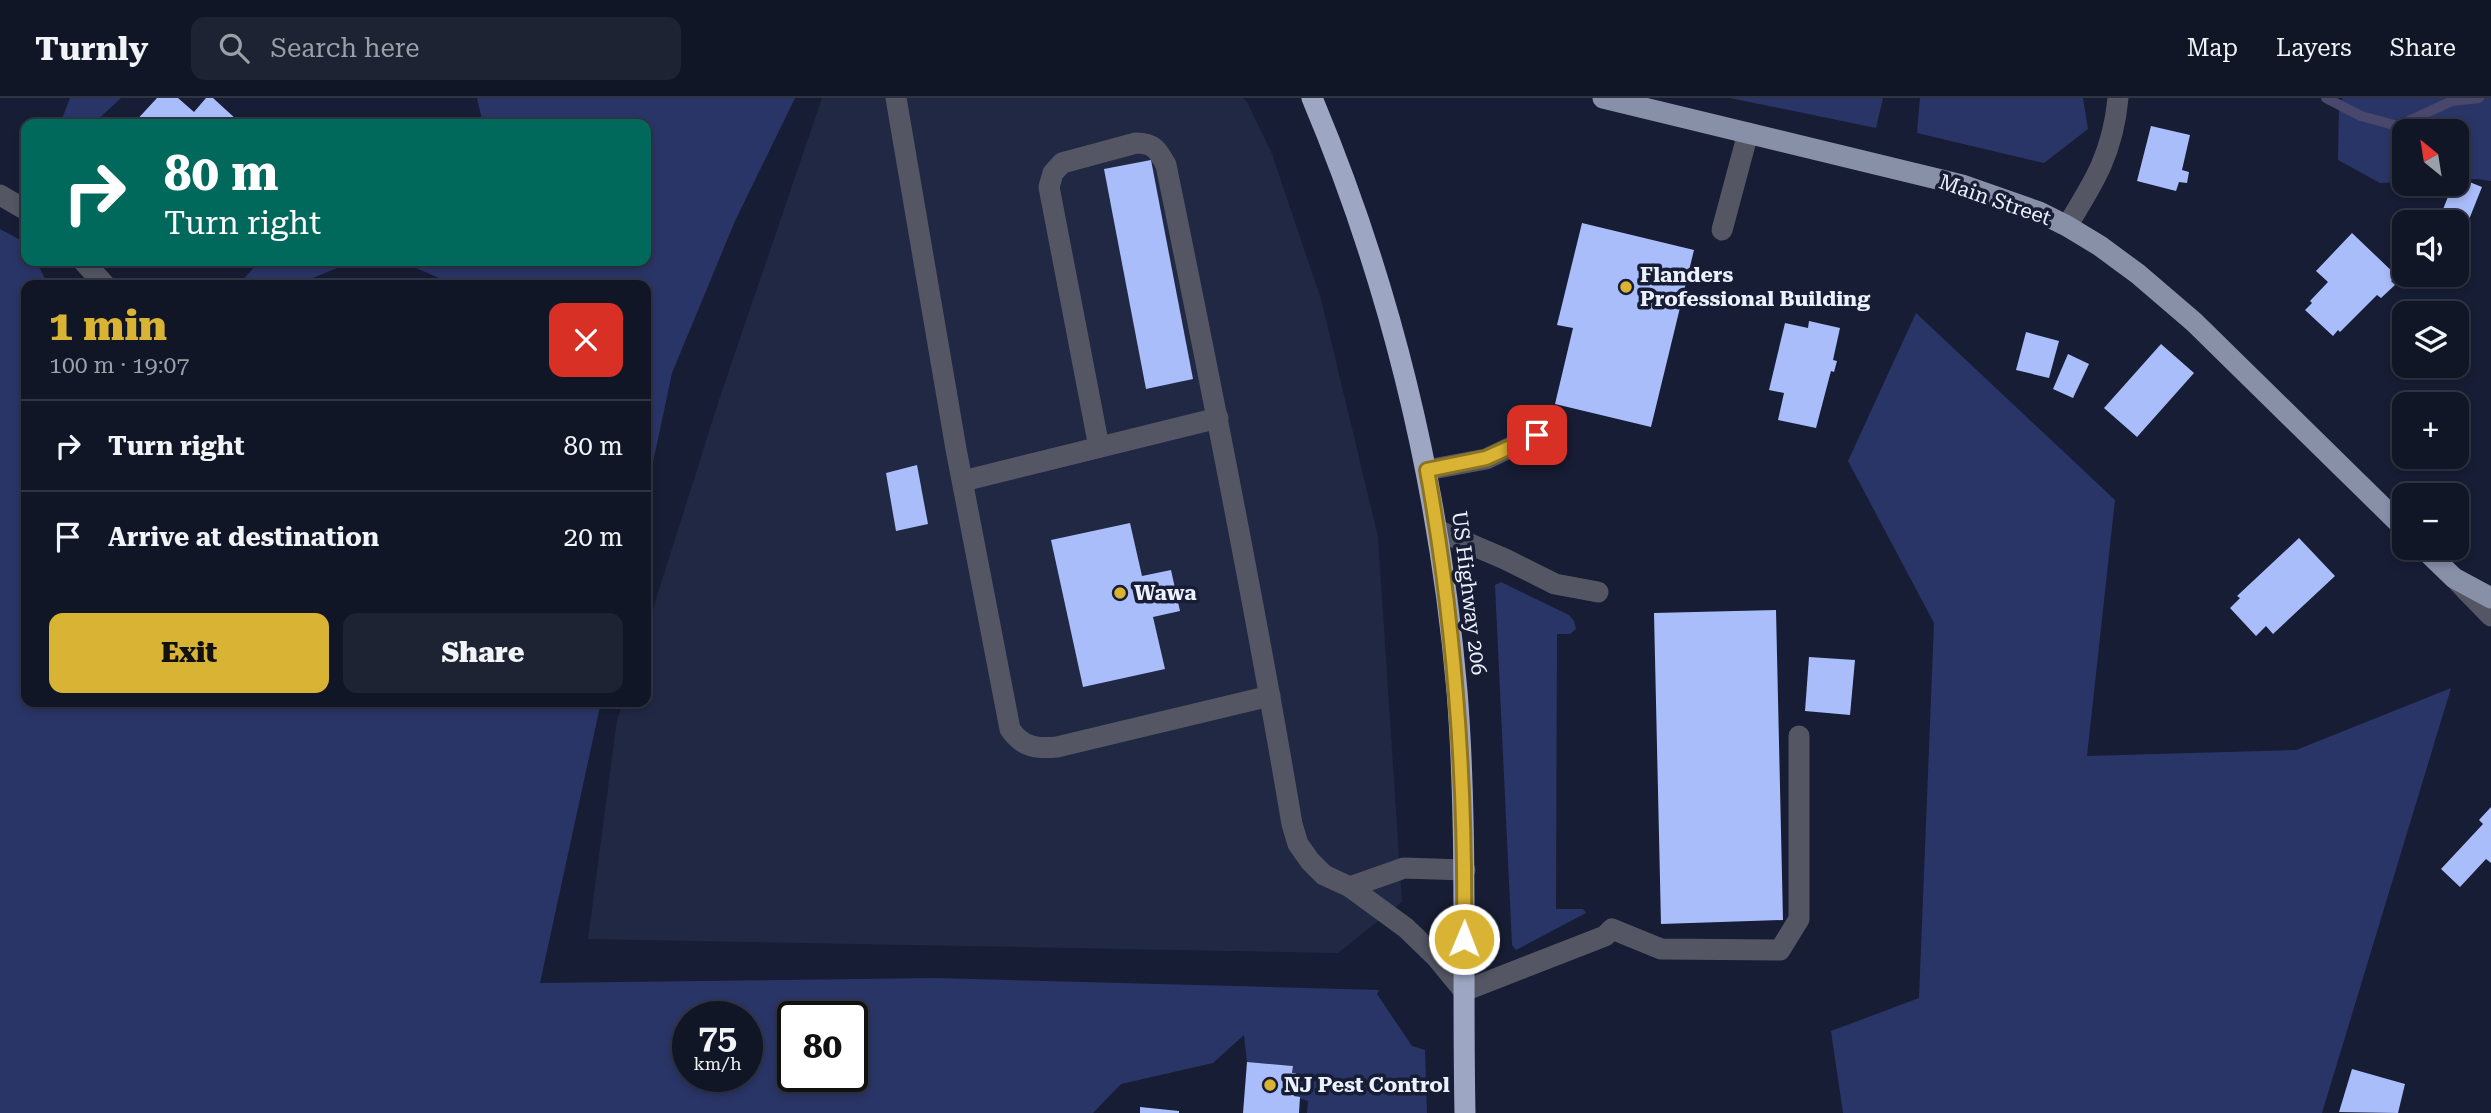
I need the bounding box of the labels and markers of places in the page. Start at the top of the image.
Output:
place label: Flanders Professional Building [1640,263,1870,311]
marker: Flanders Professional Building [1618,279,1634,295]
pin [1507,405,1567,465]
place label: Wawa [1134,581,1197,605]
marker: Wawa [1112,585,1128,601]
place label: NJ Pest Control [1284,1073,1450,1097]
marker: NJ Pest Control [1262,1077,1278,1093]

